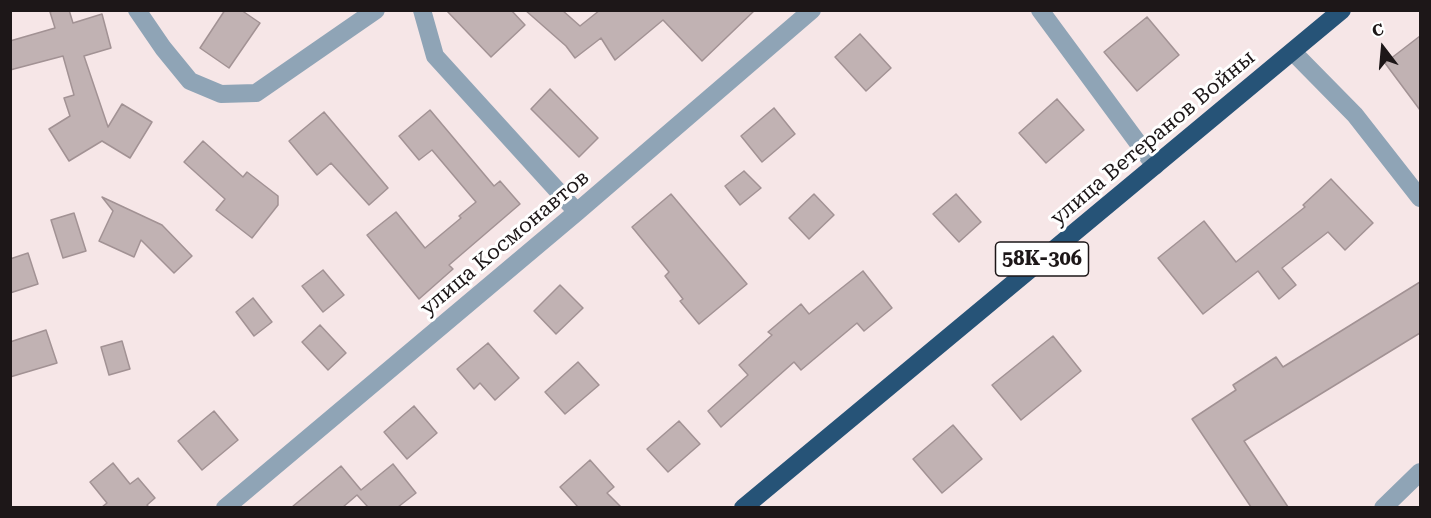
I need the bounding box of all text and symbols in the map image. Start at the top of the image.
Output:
north arrow [1353,18,1413,78]
text: С [1370,20,1386,41]
street label: улица Ветеранов Войны [1046,45,1260,231]
street label: улица Космонавтов [416,165,594,321]
road number: 58К-306 [996,242,1088,276]

